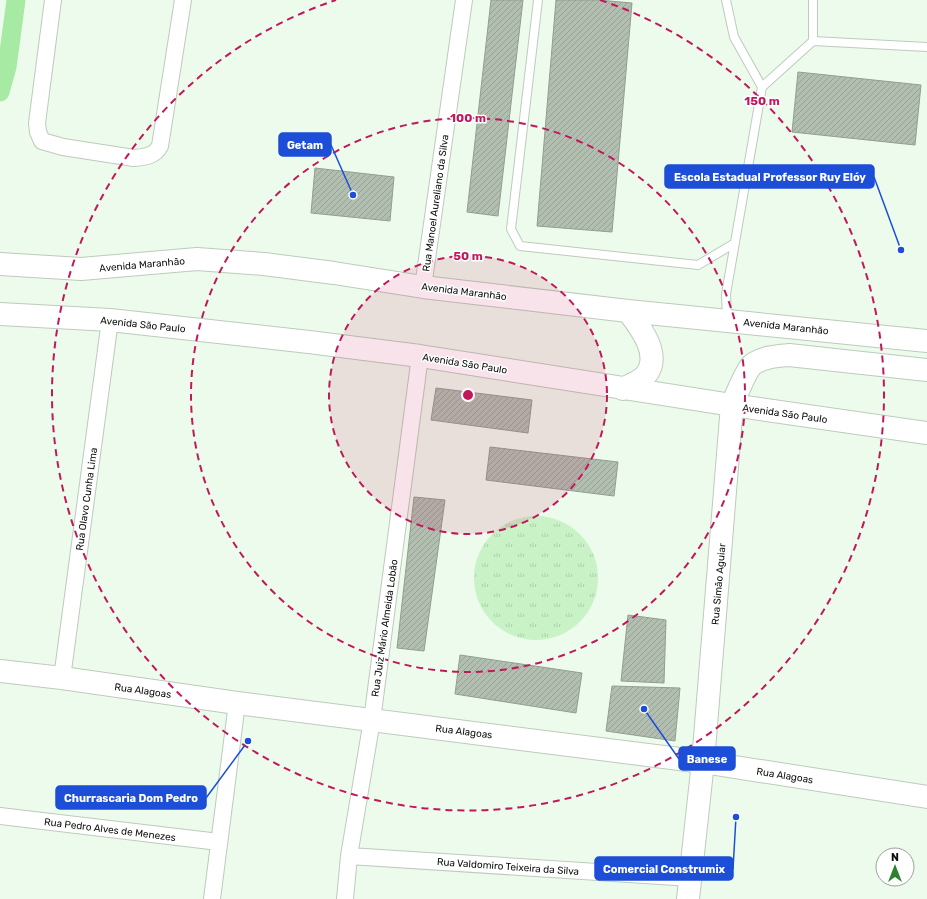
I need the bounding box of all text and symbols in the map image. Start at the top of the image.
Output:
text: 150 m [744,94,780,108]
text: 100 m [450,111,486,125]
callout: Getam [279,133,331,156]
street label: Rua Manoel Aureliano da Silva [420,134,452,273]
text: Getam [287,139,323,152]
callout: Escola Estadual Professor Ruy Elóy [665,165,874,188]
text: Escola Estadual Professor Ruy Elóy [674,171,866,184]
text: 50 m [453,249,483,263]
street label: Avenida Maranhão [99,255,186,275]
street label: Avenida Maranhão [421,281,507,303]
street label: Avenida São Paulo [100,315,186,335]
street label: Avenida Maranhão [743,317,829,337]
street label: Avenida São Paulo [422,351,508,377]
centre of rings [461,388,475,402]
street label: Avenida São Paulo [742,402,828,426]
street label: Rua Olavo Cunha Lima [74,447,100,551]
street label: Rua Simão Aguiar [709,543,729,625]
street label: Rua Juiz Mário Almeida Lobão [369,558,401,698]
street label: Rua Alagoas [114,681,172,701]
street label: Rua Alagoas [435,723,493,741]
callout: Banese [679,747,735,770]
text: Banese [687,753,728,766]
street label: Rua Alagoas [756,766,814,786]
callout: Churrascaria Dom Pedro [56,786,206,809]
text: Churrascaria Dom Pedro [64,792,198,805]
street label: Rua Pedro Alves de Menezes [43,816,176,844]
north arrow [875,847,915,887]
text: N [891,851,899,864]
street label: Rua Valdomiro Teixeira da Silva [436,856,579,878]
callout: Comercial Construmix [595,857,733,880]
text: Comercial Construmix [603,863,726,876]

